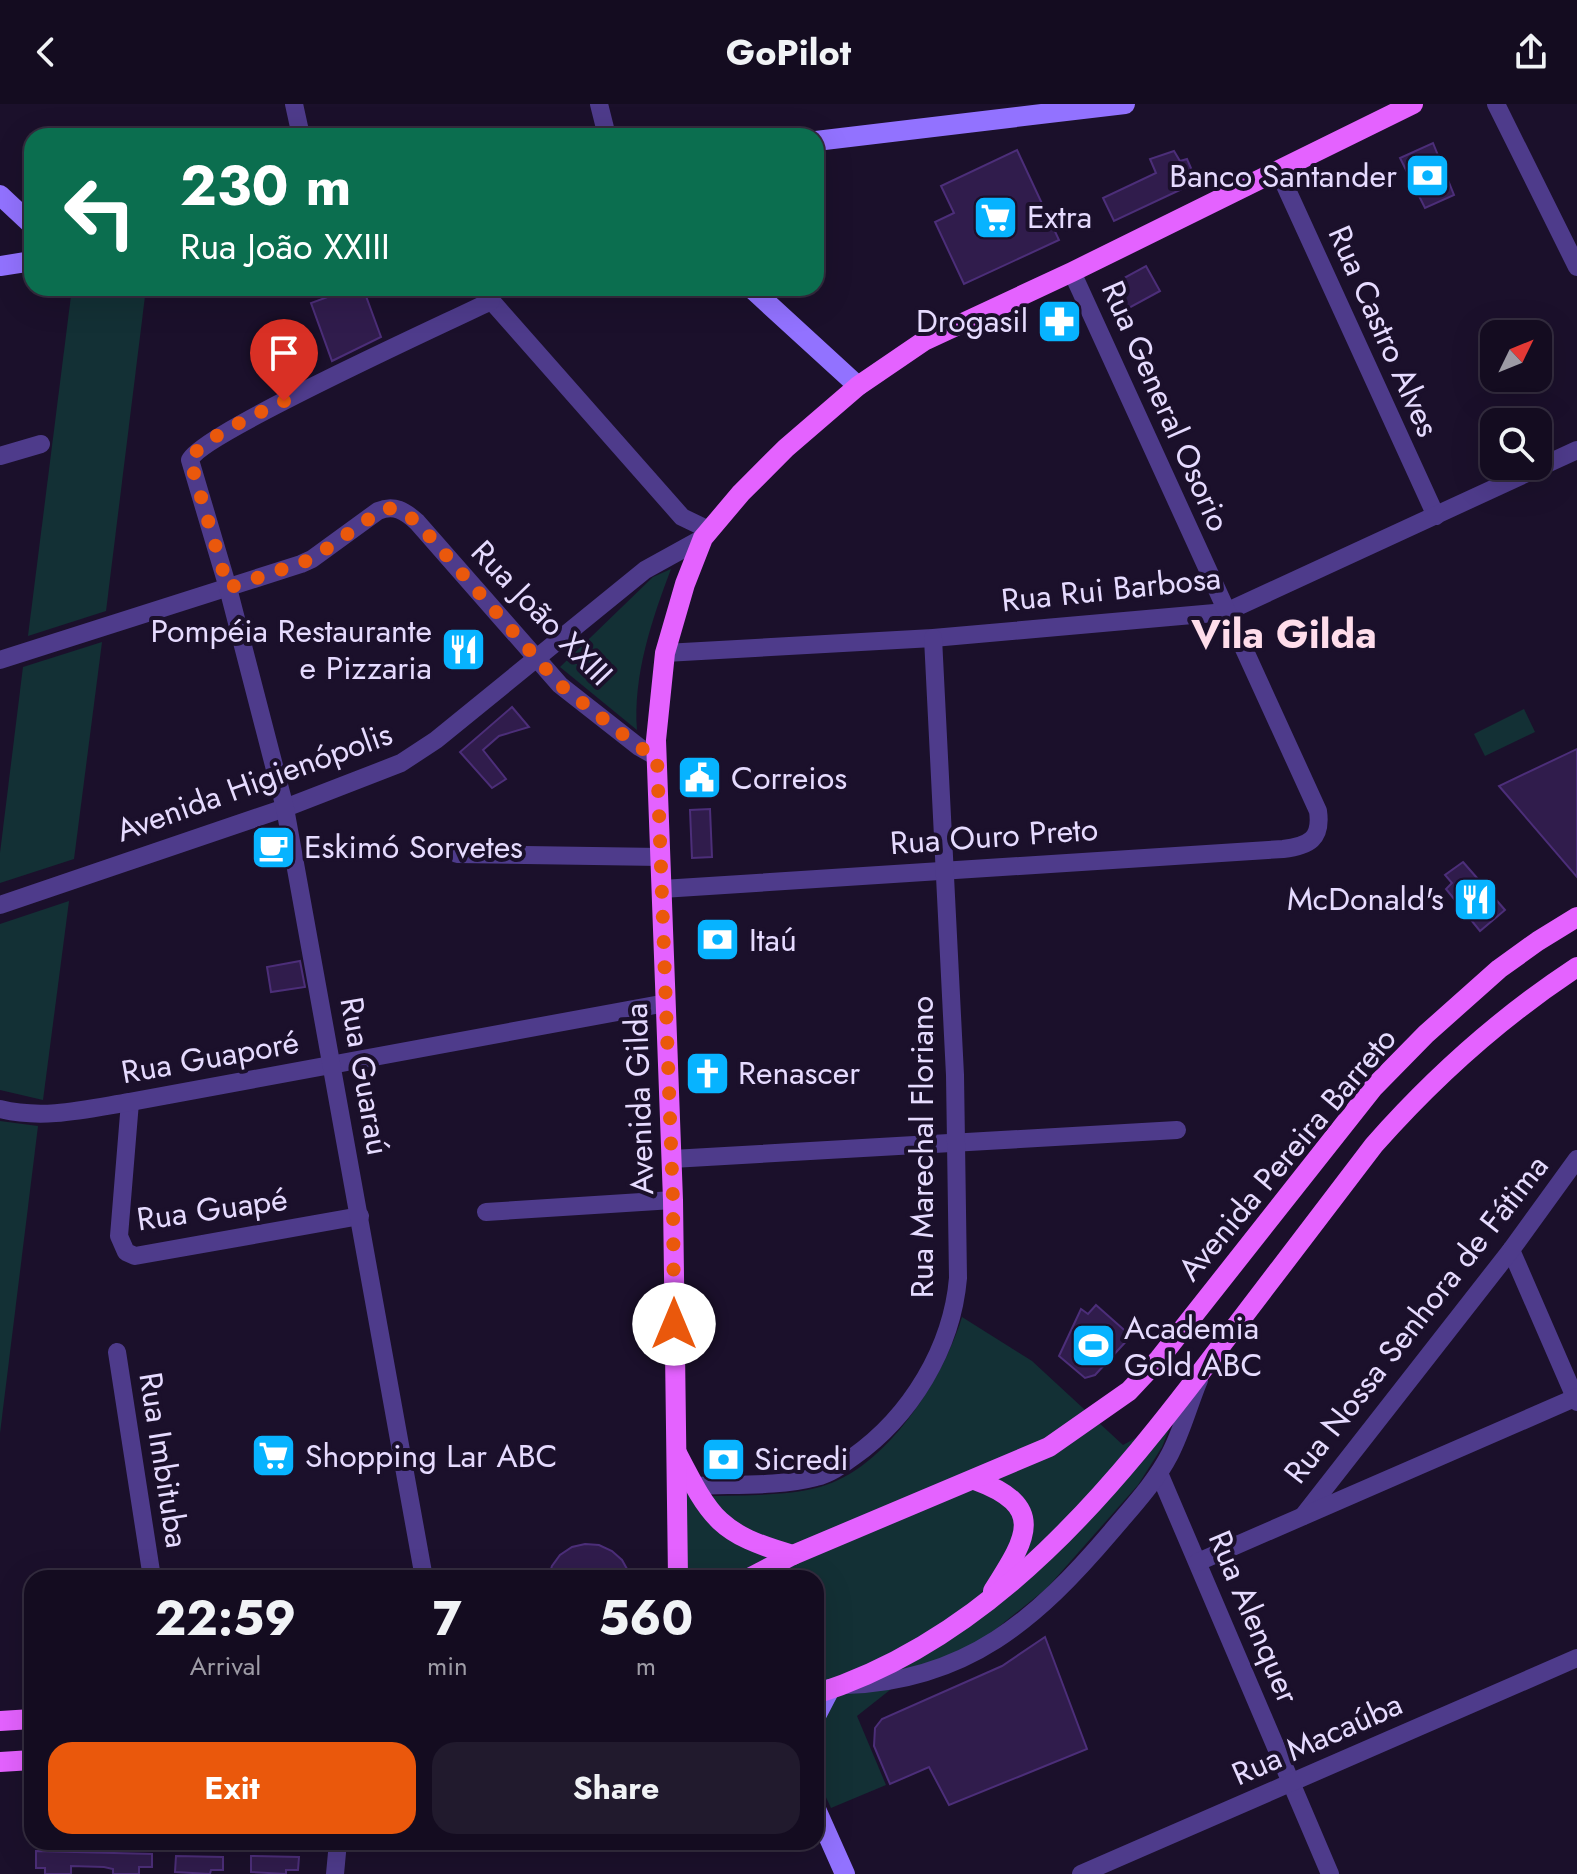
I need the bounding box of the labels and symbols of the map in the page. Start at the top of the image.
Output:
bank icon: Banco Santander [1404,152,1452,200]
place label: Banco Santander [1169,153,1397,199]
supermarket icon: Extra [972,193,1020,241]
place label: Extra [1027,194,1092,240]
street label: Rua Castro Alves [1317,218,1451,444]
street label: Rua General Osorio [1090,273,1242,539]
pharmacy icon: Drogasil [1035,297,1083,345]
place label: Drogasil [916,298,1028,344]
pin [250,319,318,401]
north arrow [1480,320,1552,392]
street label: Rua João XXIII [461,530,623,696]
street label: Rua Rui Barbosa [999,555,1223,623]
district label: Vila Gilda [1190,605,1377,663]
place label: Pompéia Restaurante e Pizzaria [150,608,432,691]
restaurant icon: Pompéia Restaurante e Pizzaria [439,625,487,673]
street label: Avenida Higienópolis [110,711,398,853]
public building icon: Correios [676,754,724,802]
place label: Correios [731,755,847,801]
street label: Rua Ouro Preto [888,806,1100,866]
cafe icon: Eskimó Sorvetes [249,823,297,871]
place label: Eskimó Sorvetes [304,824,523,870]
restaurant icon: McDonald's [1451,875,1499,923]
place label: McDonald's [1287,876,1444,922]
bank icon: Itaú [694,916,742,964]
place label: Itaú [749,917,797,963]
street label: Rua Guaraú [328,993,402,1159]
street label: Rua Marechal Floriano [899,996,945,1298]
street label: Avenida Gilda [613,1002,665,1196]
street label: Avenida Pereira Barreto [1167,1017,1407,1291]
street label: Rua Guaporé [118,1019,302,1095]
church icon: Renascer [683,1049,731,1097]
place label: Renascer [738,1050,860,1096]
street label: Rua Nossa Senhora de Fátima [1273,1145,1559,1493]
street label: Rua Guapé [134,1176,290,1242]
position arrow [632,1282,716,1366]
place label: Academia Gold ABC [1124,1305,1262,1388]
sports icon: Academia Gold ABC [1069,1322,1117,1370]
street label: Rua Imbituba [127,1369,201,1551]
supermarket icon: Shopping Lar ABC [250,1432,298,1480]
place label: Shopping Lar ABC [305,1433,558,1479]
bank icon: Sicredi [699,1435,747,1483]
place label: Sicredi [754,1436,849,1482]
street label: Rua Alenquer [1197,1523,1311,1711]
street label: Rua Macaúba [1224,1681,1410,1797]

